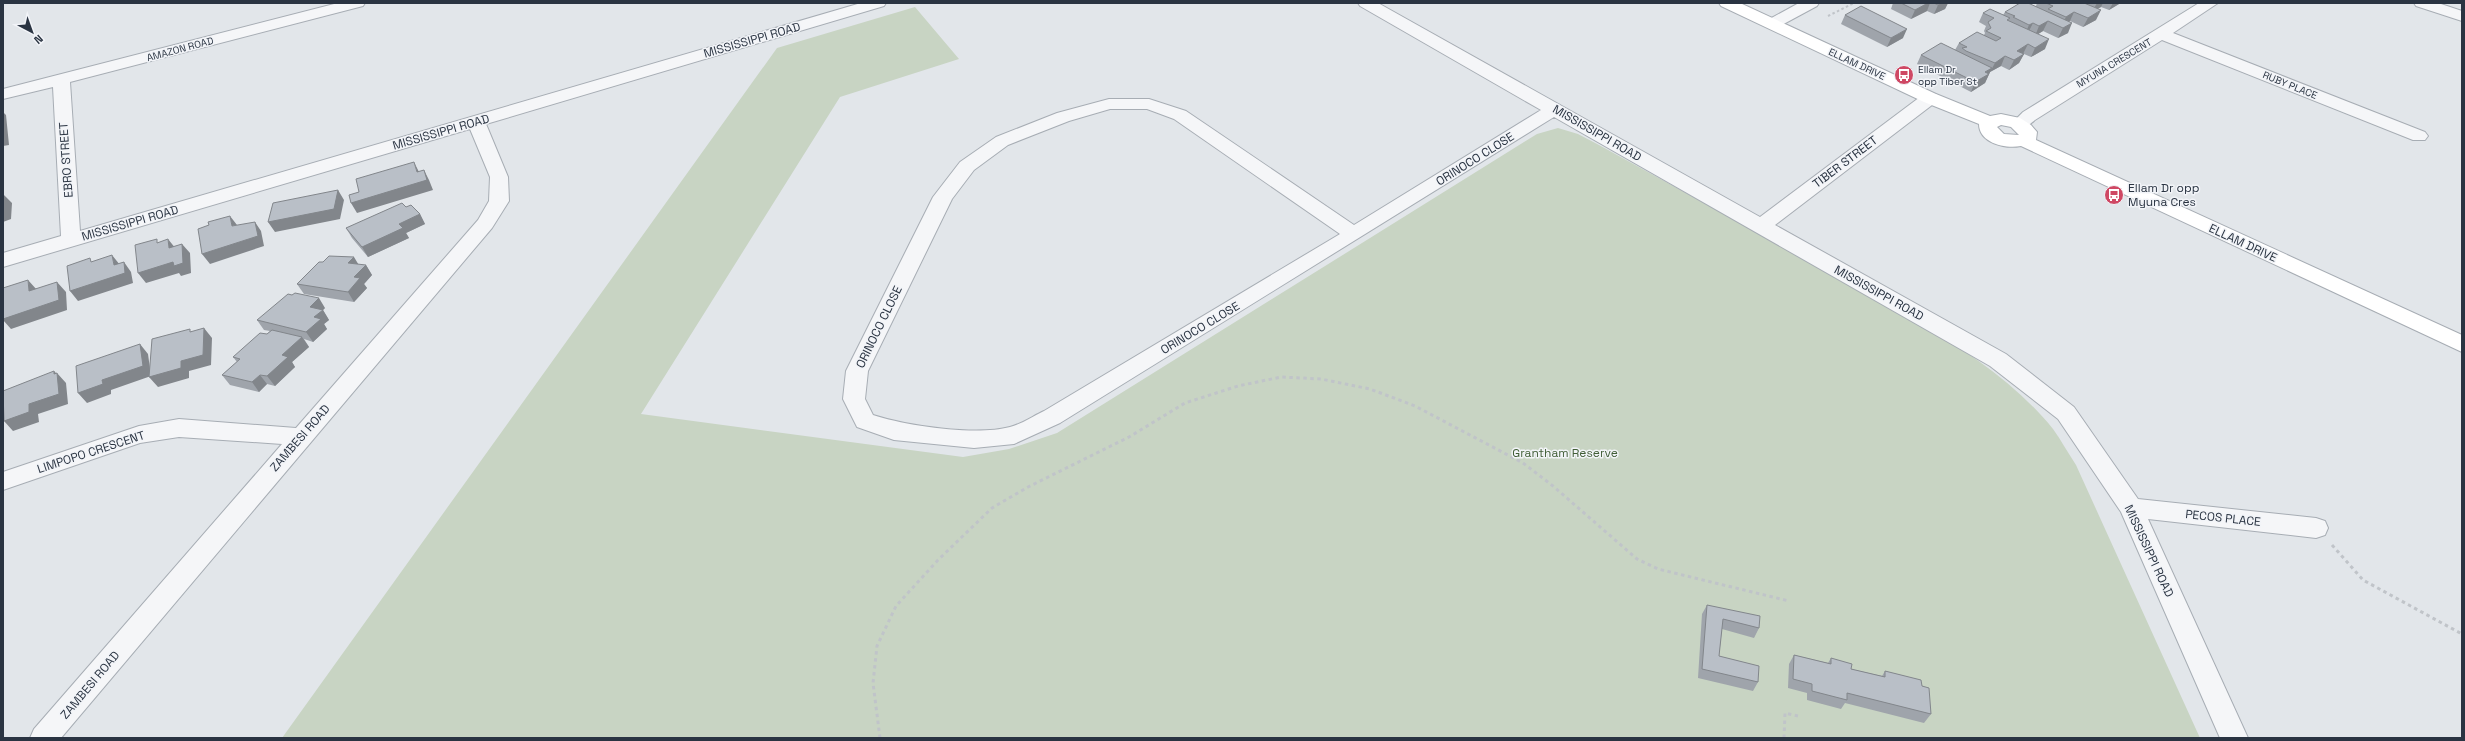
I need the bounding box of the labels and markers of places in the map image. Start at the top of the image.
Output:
place label: Ellam Dr opp Tiber St [1918,63,1977,88]
bus stop icon: Ellam Dr opp Tiber St [1893,64,1915,86]
place label: Ellam Dr opp Myuna Cres [2128,180,2200,210]
bus stop icon: Ellam Dr opp Myuna Cres [2103,184,2125,206]

